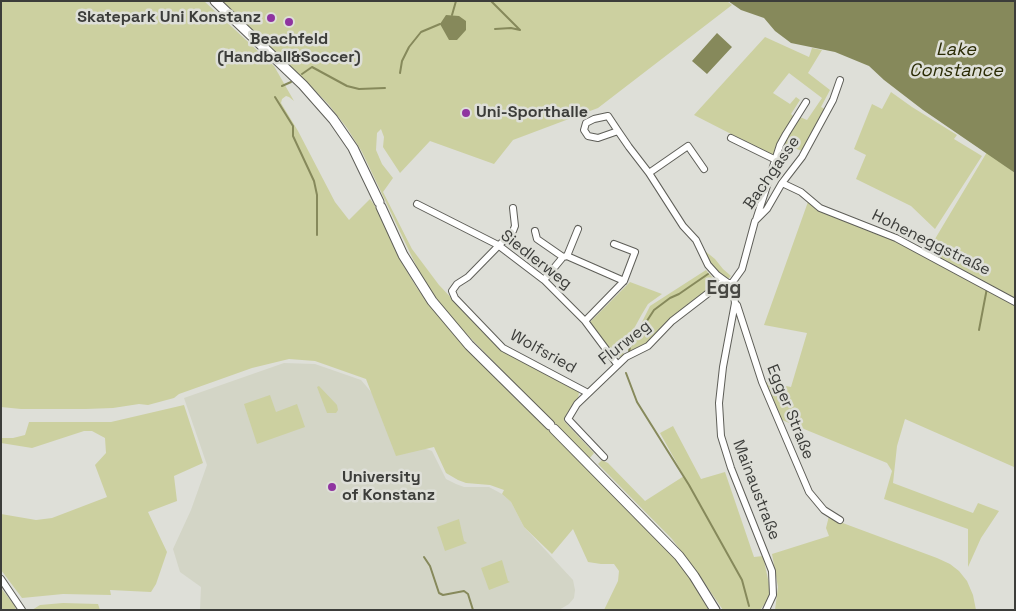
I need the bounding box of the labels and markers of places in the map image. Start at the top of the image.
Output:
place label: Skatepark Uni Konstanz [77,8,261,28]
marker: Skatepark Uni Konstanz [265,12,277,24]
marker: Beachfeld (Handball&Soccer) [283,16,295,28]
place label: Beachfeld (Handball&Soccer) [217,30,361,68]
place label: Uni-Sporthalle [476,103,588,123]
marker: Uni-Sporthalle [460,107,472,119]
place label: University of Konstanz [342,468,435,506]
marker: University of Konstanz [326,481,338,493]

